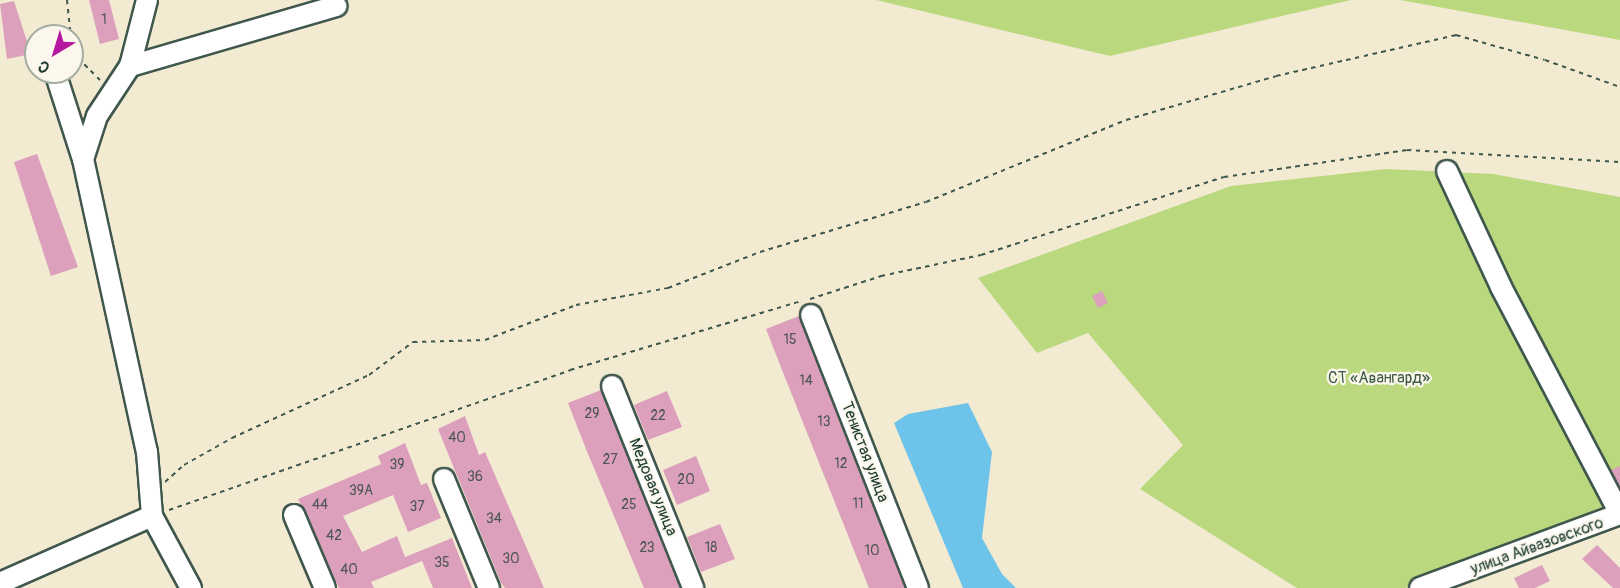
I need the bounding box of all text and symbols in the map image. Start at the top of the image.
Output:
house number: 1 [101,12,107,28]
north arrow [24,24,84,84]
text: С [34,56,54,78]
house number: 15 [783,332,797,348]
park label: СТ «Авангард» [1328,368,1430,388]
house number: 14 [799,373,813,389]
street label: Тенистая улица [837,399,893,505]
house number: 29 [584,406,600,422]
house number: 22 [650,408,666,424]
house number: 13 [817,414,831,430]
house number: 40 [448,430,466,446]
street label: Медовая улица [625,435,681,539]
house number: 27 [602,452,618,468]
house number: 12 [834,456,848,472]
house number: 39 [389,457,405,473]
house number: 36 [467,469,483,485]
house number: 20 [677,472,695,488]
house number: 39А [349,483,373,499]
house number: 11 [853,496,863,512]
house number: 44 [312,497,328,513]
house number: 25 [621,497,637,513]
house number: 37 [409,499,425,515]
house number: 34 [486,511,502,527]
street label: улица Айвазовского [1468,513,1606,579]
house number: 42 [326,528,342,544]
house number: 23 [639,540,655,556]
house number: 18 [705,540,717,556]
house number: 10 [864,543,880,559]
house number: 30 [502,551,520,567]
house number: 35 [434,555,450,571]
house number: 40 [340,562,358,578]

